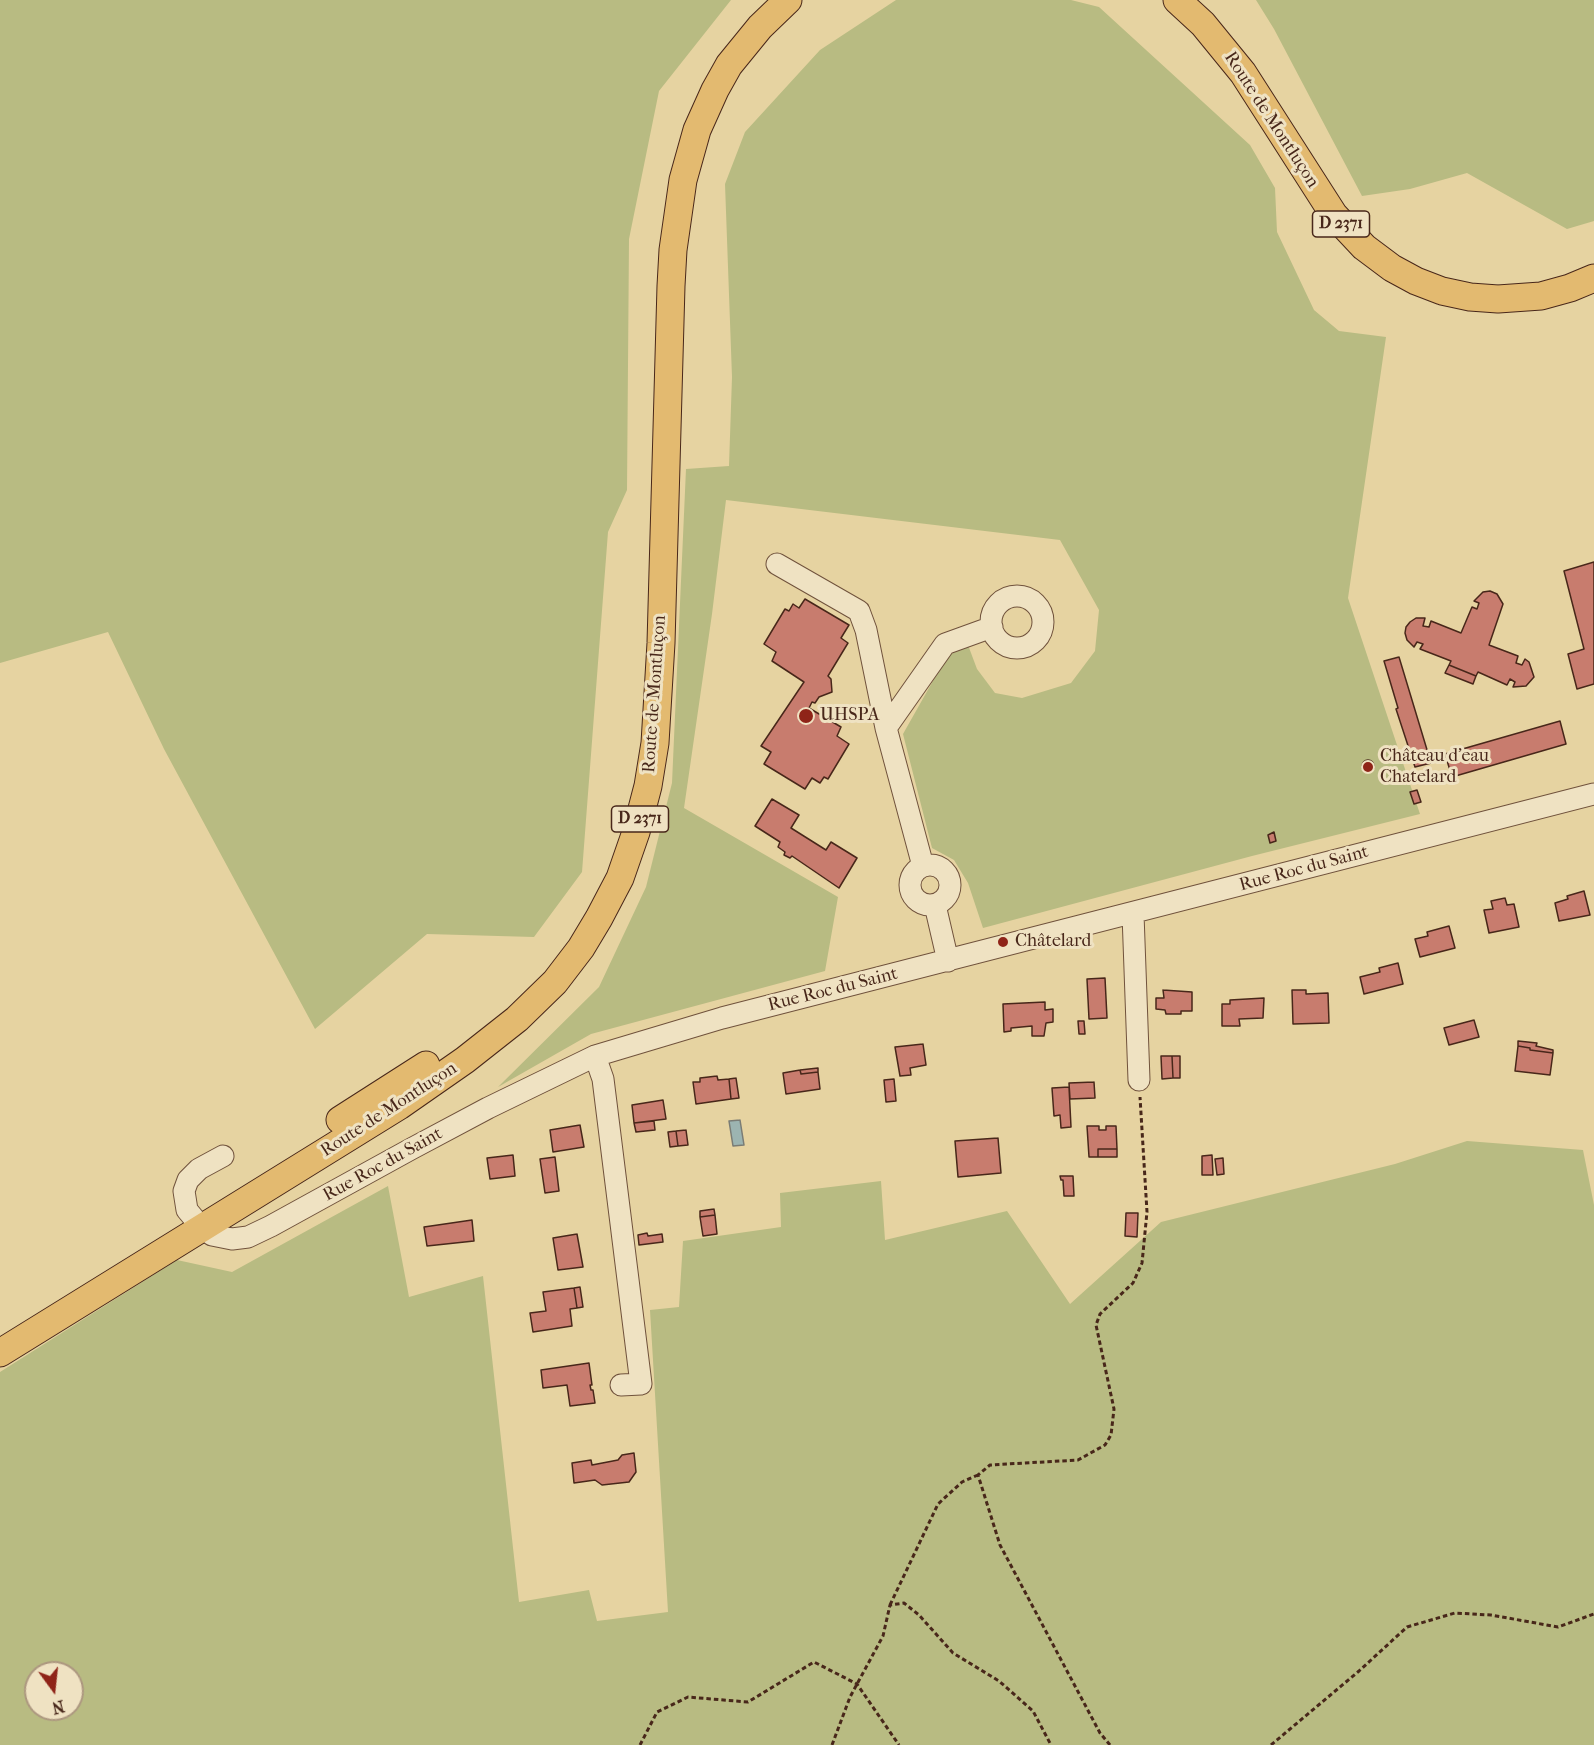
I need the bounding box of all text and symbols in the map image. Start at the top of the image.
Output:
street label: Route de Montluçon [1219,48,1323,192]
road number: D 2371 [1312,211,1370,237]
street label: Route de Montluçon [639,614,671,774]
place label: UHSPA [820,705,879,727]
marker: UHSPA [797,707,815,725]
place label: Château d'eau Chatelard [1380,746,1489,789]
marker: Château d'eau Chatelard [1361,760,1375,774]
road number: D 2371 [612,806,668,832]
street label: Rue Roc du Saint [1237,841,1371,897]
place label: Châtelard [1015,931,1091,953]
marker: Châtelard [996,935,1010,949]
street label: Rue Roc du Saint [766,963,900,1017]
street label: Route de Montluçon [317,1058,461,1162]
street label: Rue Roc du Saint [320,1123,446,1207]
north arrow [24,1661,84,1721]
text: N [50,1696,67,1718]

